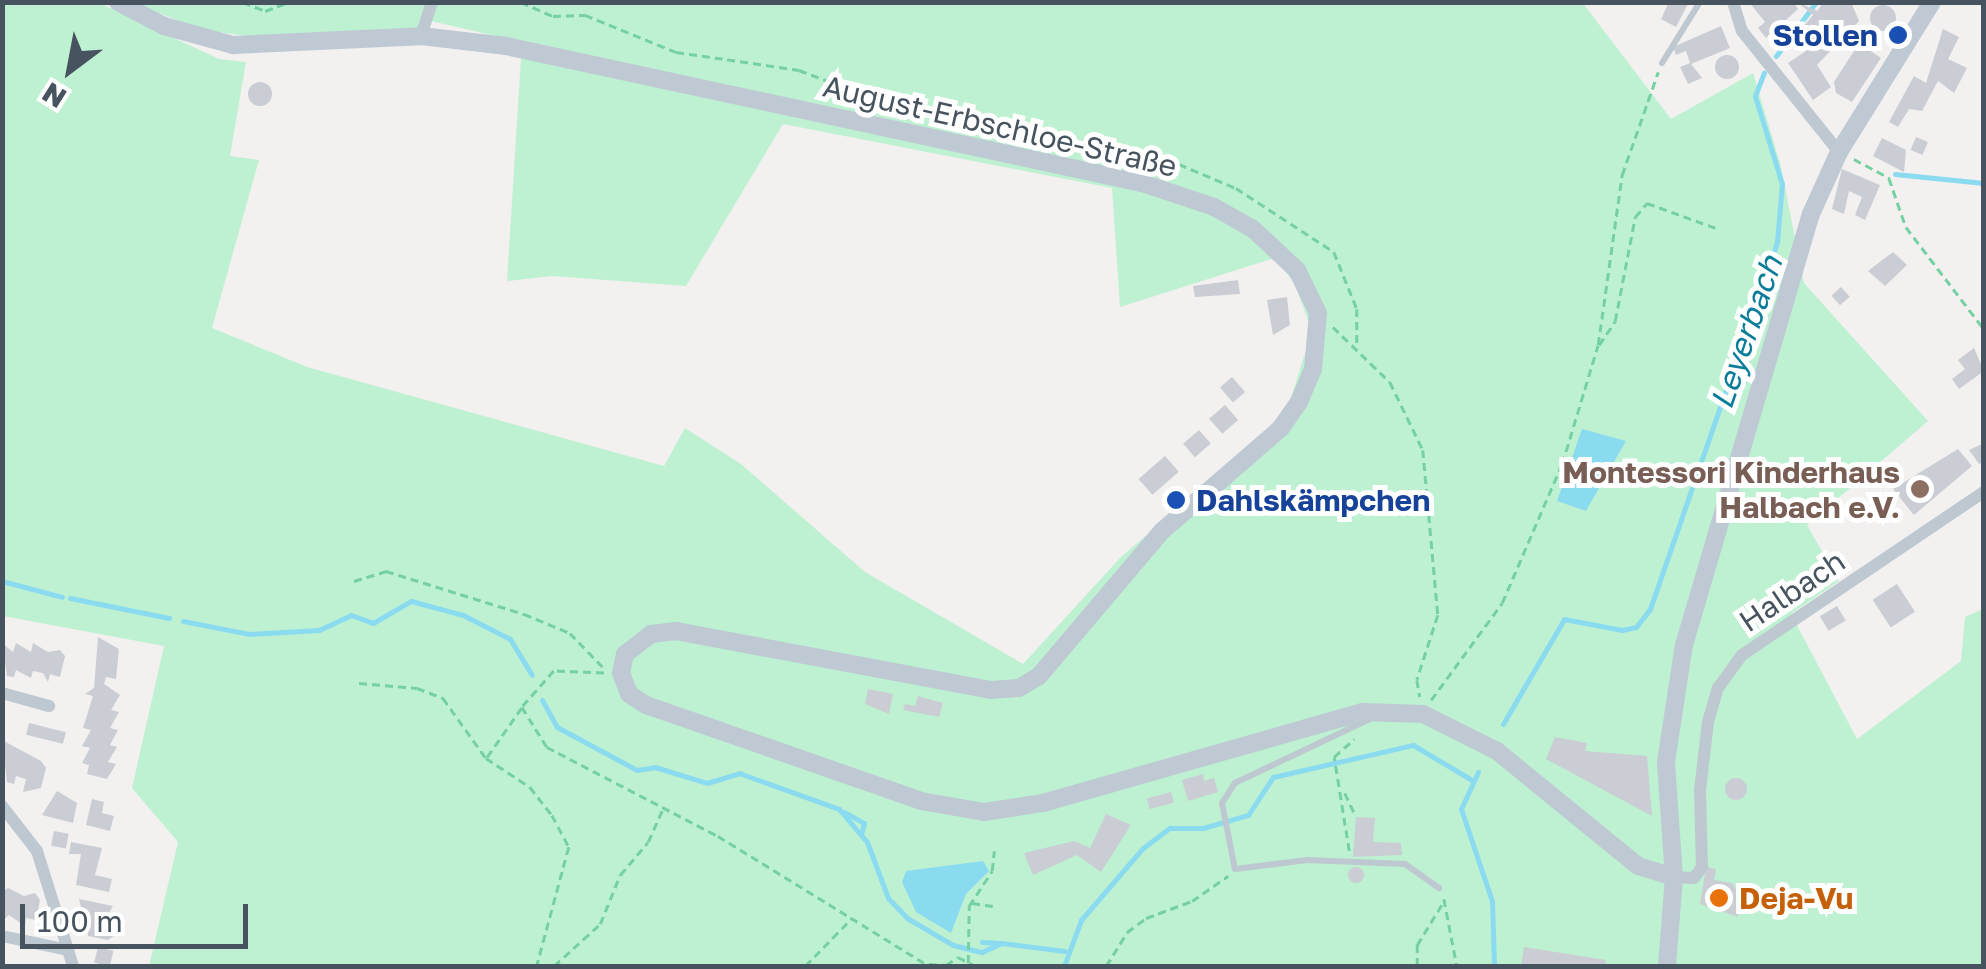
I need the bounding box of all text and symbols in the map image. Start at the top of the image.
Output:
place label: Stollen [1772,17,1878,53]
north arrow [20,20,120,120]
marker: Stollen [1887,24,1909,46]
street label: August-Erbschloe-Straße [820,68,1180,184]
text: N [36,76,72,115]
water label: Leyerbach [1702,251,1790,413]
place label: Montessori Kinderhaus Halbach e.V. [1562,454,1900,524]
marker: Montessori Kinderhaus Halbach e.V. [1909,478,1931,500]
place label: Dahlskämpchen [1196,482,1430,518]
marker: Dahlskämpchen [1165,489,1187,511]
street label: Halbach [1732,543,1852,639]
place label: Deja-Vu [1739,880,1853,916]
scale bar [25,884,252,946]
marker: Deja-Vu [1708,887,1730,909]
text: 100 m [37,903,123,939]

